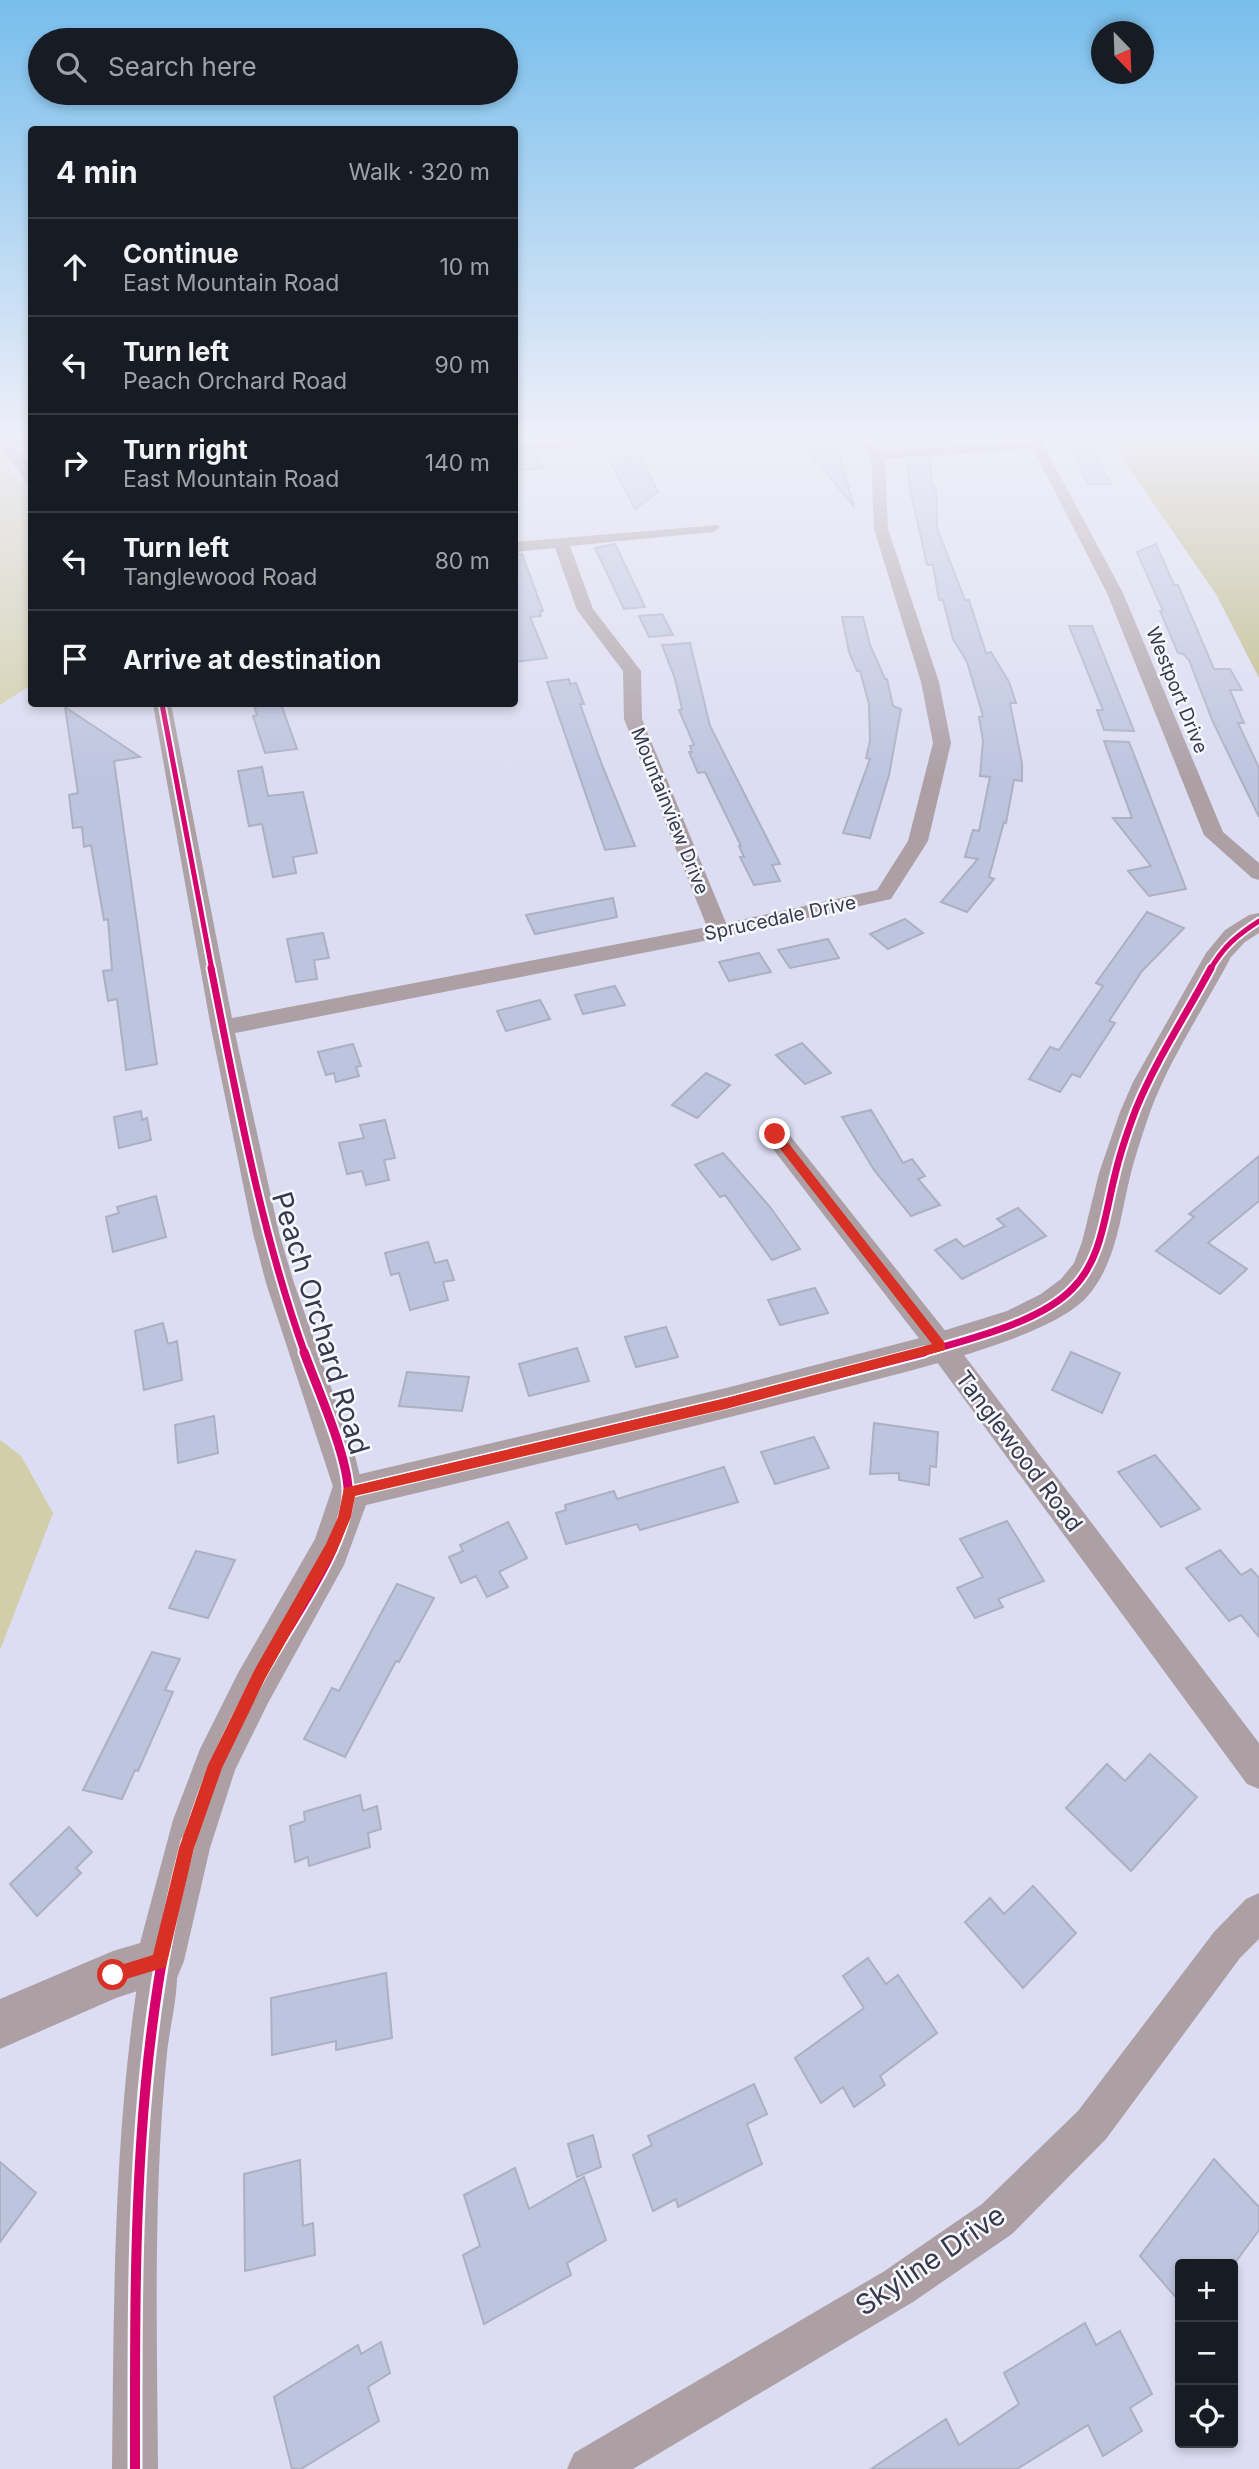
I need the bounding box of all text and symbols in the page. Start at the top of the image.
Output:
north arrow [1091,21,1154,84]
search box [28,28,518,105]
icon: search [52,48,90,86]
text: Search here [108,51,257,82]
text: 4 min [56,154,138,190]
text: Walk · 320 m [348,158,490,186]
text: Continue [123,238,239,269]
icon: ahead [56,248,94,286]
text: 10 m [440,253,490,281]
text: East Mountain Road [123,269,339,297]
text: Turn left [123,336,229,367]
icon: left [56,346,94,384]
text: 90 m [435,351,490,379]
text: Peach Orchard Road [123,367,347,395]
text: Turn right [123,434,248,465]
icon: right [56,444,94,482]
text: 140 m [425,449,490,477]
text: East Mountain Road [123,465,339,493]
text: Turn left [123,532,229,563]
icon: left [56,542,94,580]
text: 80 m [435,547,490,575]
text: Tanglewood Road [123,563,317,591]
street label: Westport Drive [1141,623,1213,757]
icon: arrive [56,640,94,678]
text: Arrive at destination [123,644,382,675]
street label: Mountainview Drive [626,724,714,898]
street label: Sprucedale Drive [702,891,858,945]
route end [759,1118,790,1149]
street label: Peach Orchard Road [265,1188,377,1458]
street label: Tanglewood Road [949,1365,1089,1537]
route start [97,1959,128,1990]
street label: Skyline Drive [849,2198,1011,2322]
map controls [1175,2259,1238,2448]
button: + [1175,2259,1238,2322]
button: − [1175,2322,1238,2385]
button: locate [1175,2385,1238,2448]

